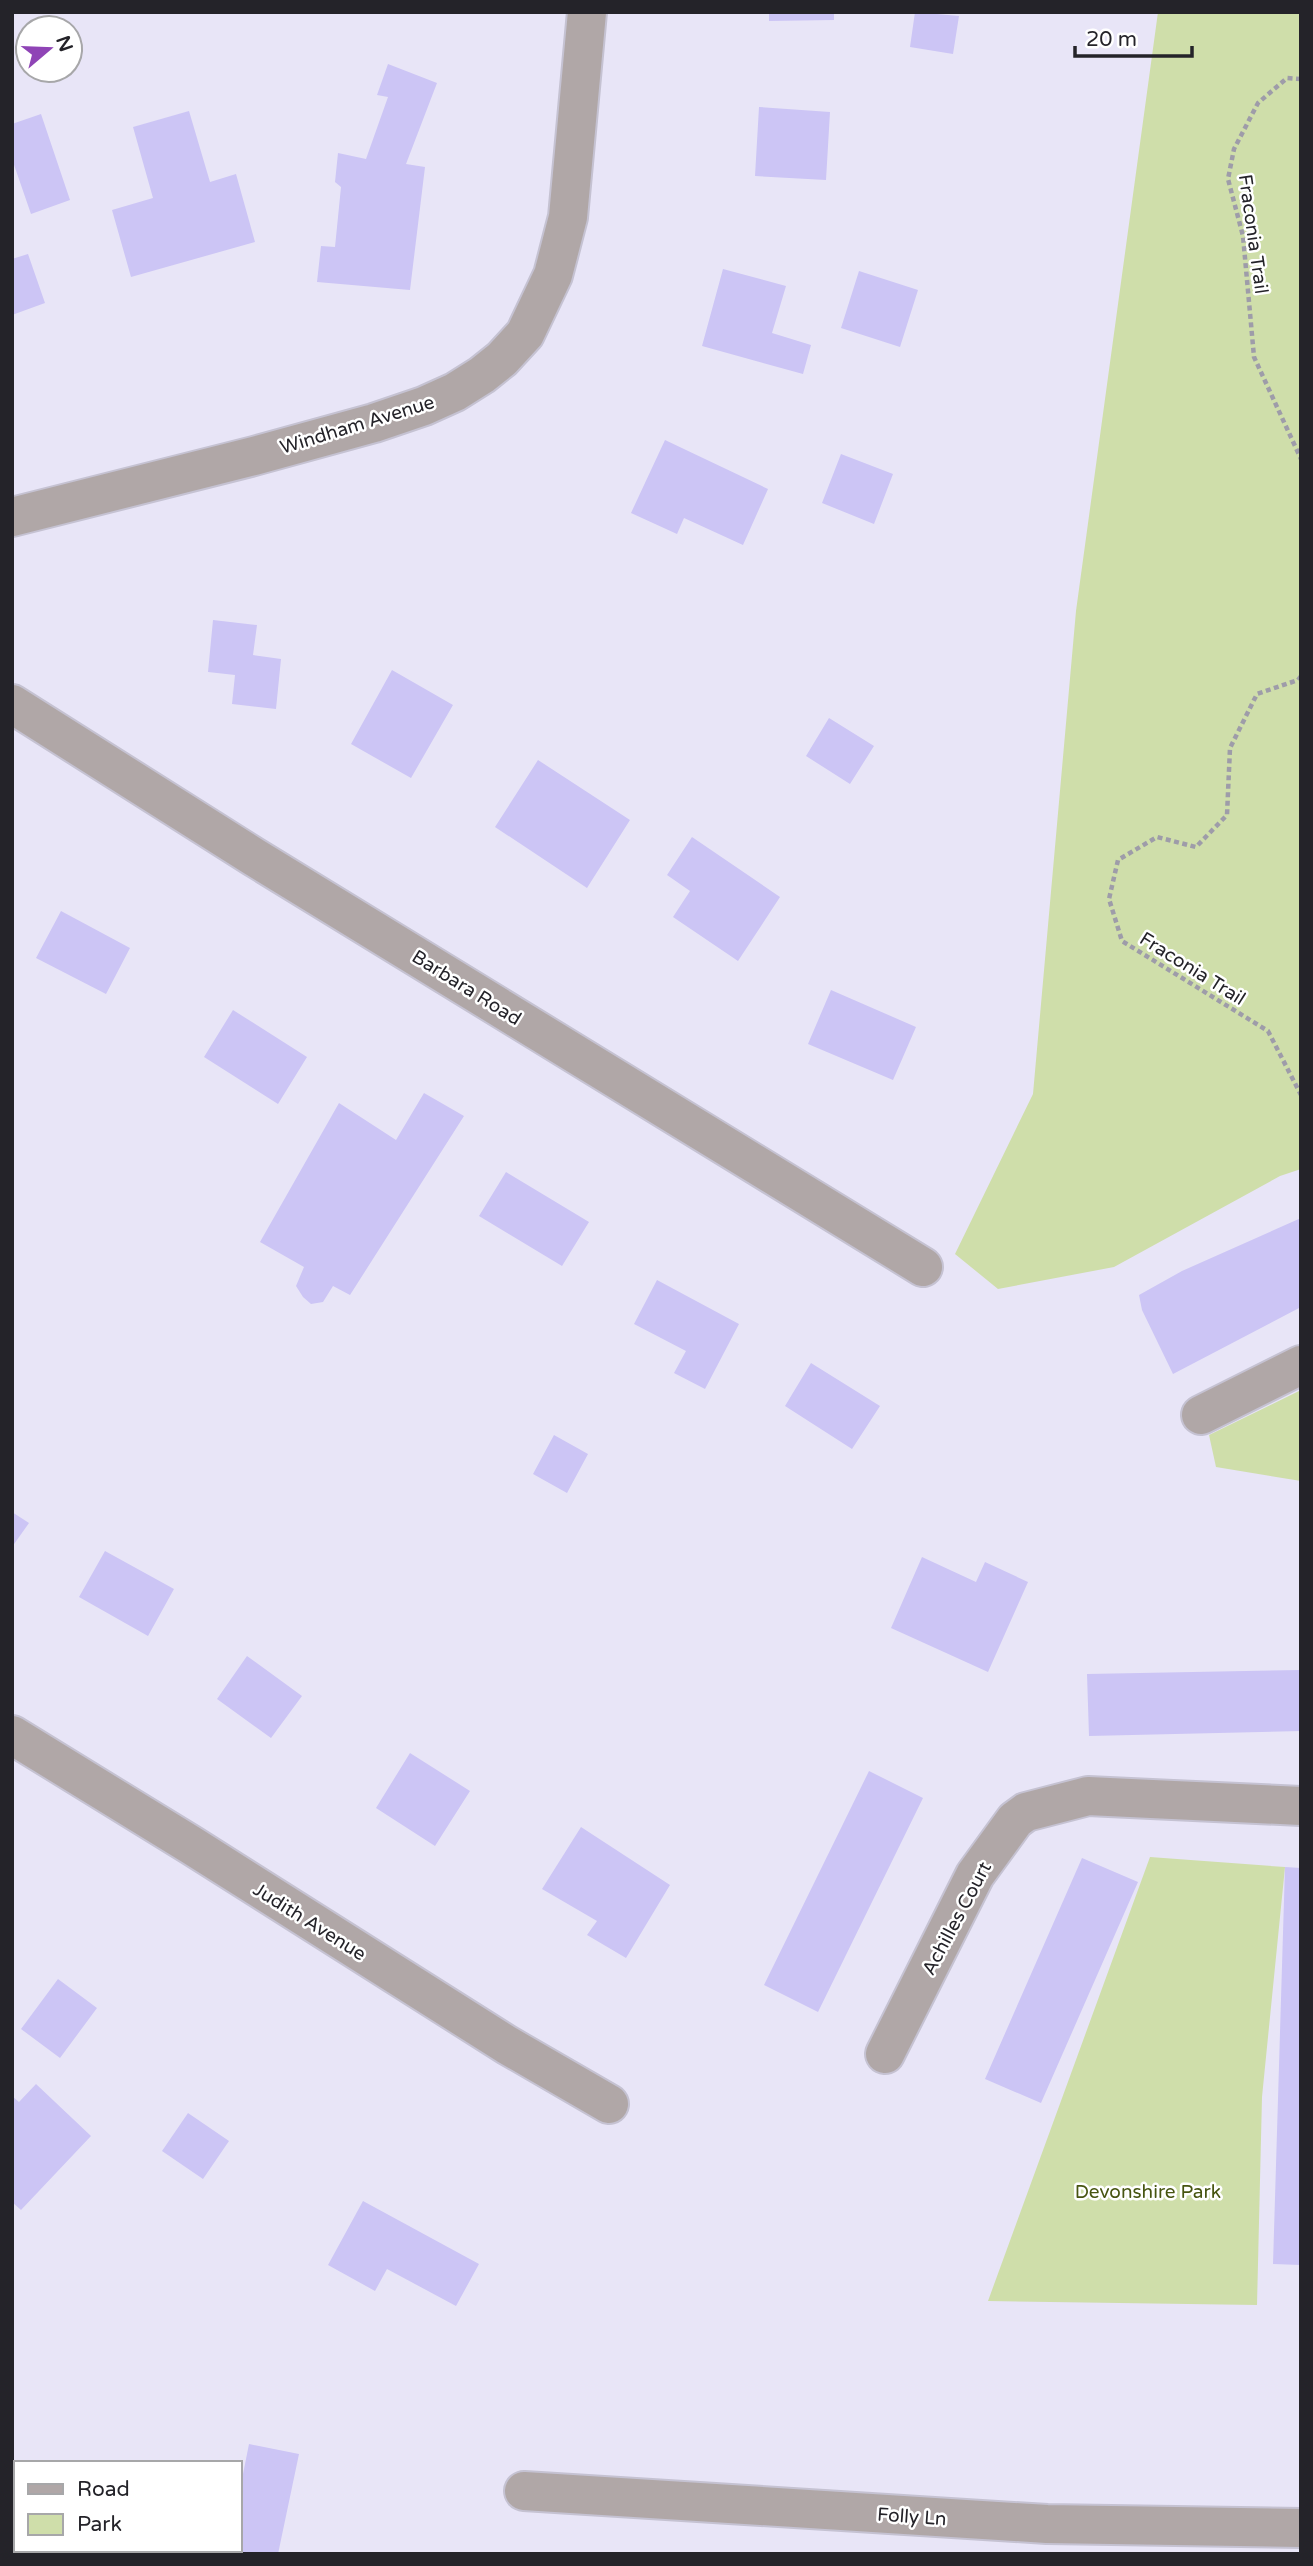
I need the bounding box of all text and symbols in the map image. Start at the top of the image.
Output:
north arrow [14,14,84,84]
scale bar [1075,14,1192,58]
text: 20 m [1086,27,1137,52]
text: N [51,33,77,55]
street label: Fraconia Trail [1234,173,1272,295]
street label: Windham Avenue [278,391,437,459]
street label: Fraconia Trail [1136,928,1249,1010]
street label: Barbara Road [408,946,525,1030]
street label: Achilles Court [918,1858,996,1979]
street label: Judith Avenue [249,1878,370,1965]
park label: Devonshire Park [1075,2181,1221,2203]
legend [14,2461,242,2552]
text: Road [77,2477,130,2502]
street label: Folly Ln [877,2504,947,2530]
text: Park [77,2512,122,2537]

